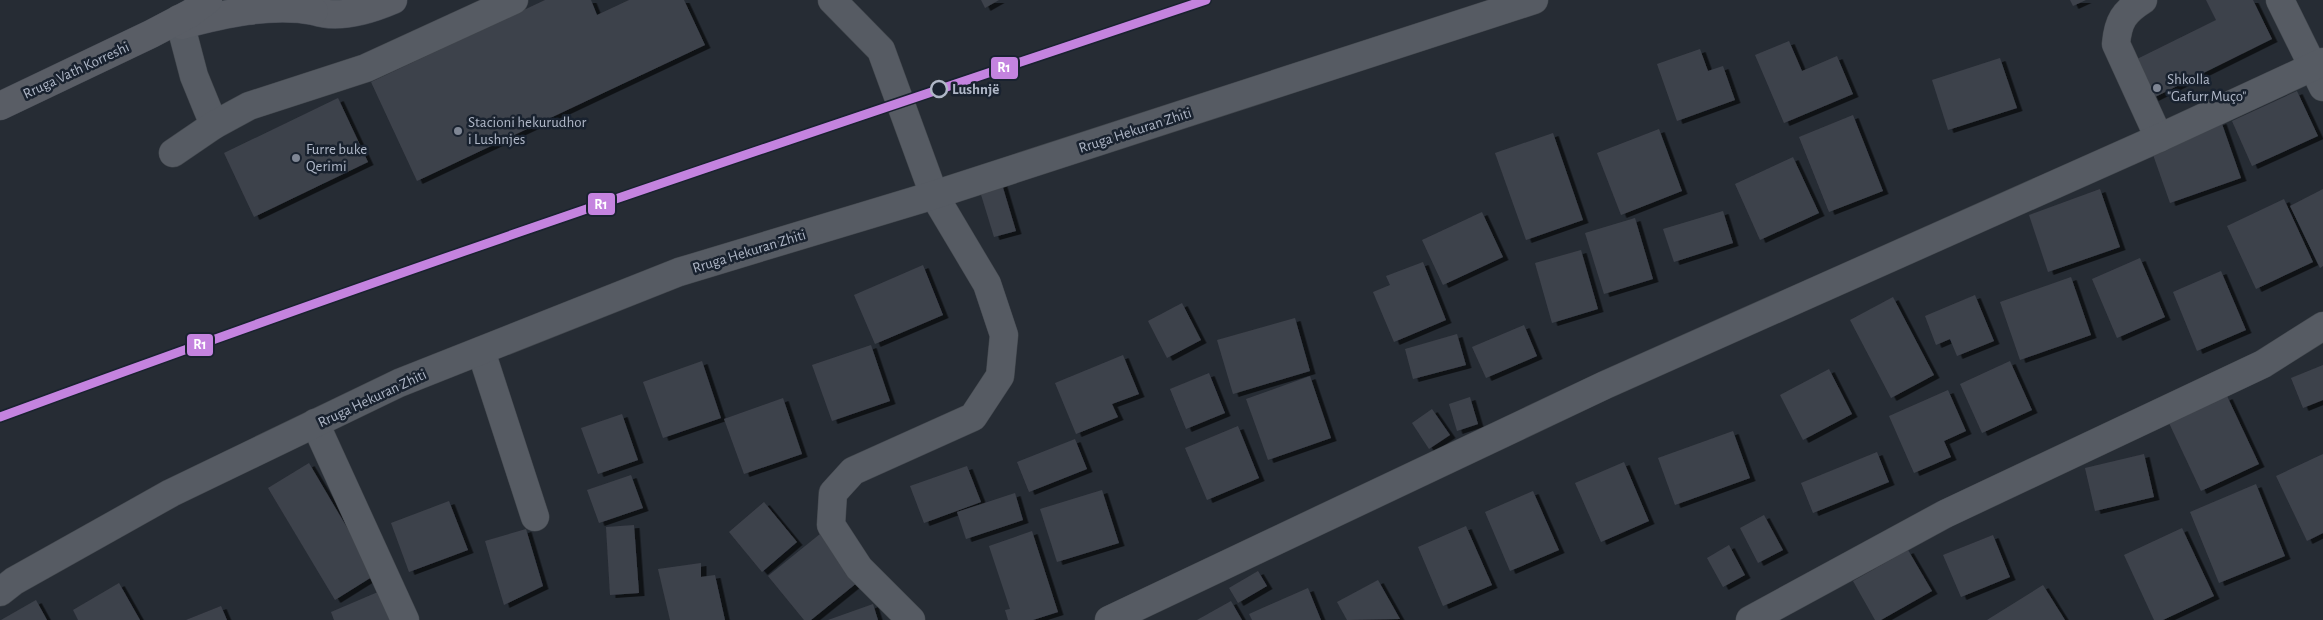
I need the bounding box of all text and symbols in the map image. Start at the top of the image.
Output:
street label: Rruga Vath Korreshi [21,39,132,102]
line badge: R1 [990,56,1019,80]
text: R1 [997,61,1011,75]
place label: Shkolla "Gafurr Muço" [2167,72,2247,104]
marker: Lushnjë [930,80,948,98]
place label: Lushnjë [952,82,999,97]
marker: Shkolla "Gafurr Muço" [2151,82,2163,94]
street label: Rruga Hekuran Zhiti [1077,105,1193,156]
place label: Stacioni hekurudhor i Lushnjes [468,115,587,147]
marker: Stacioni hekurudhor i Lushnjes [452,125,464,137]
place label: Furre buke Qerimi [306,142,367,174]
marker: Furre buke Qerimi [290,152,302,164]
line badge: R1 [587,192,616,216]
text: R1 [594,198,608,212]
street label: Rruga Hekuran Zhiti [691,227,808,276]
line badge: R1 [186,333,214,357]
text: R1 [193,338,207,352]
street label: Rruga Hekuran Zhiti [316,367,429,430]

